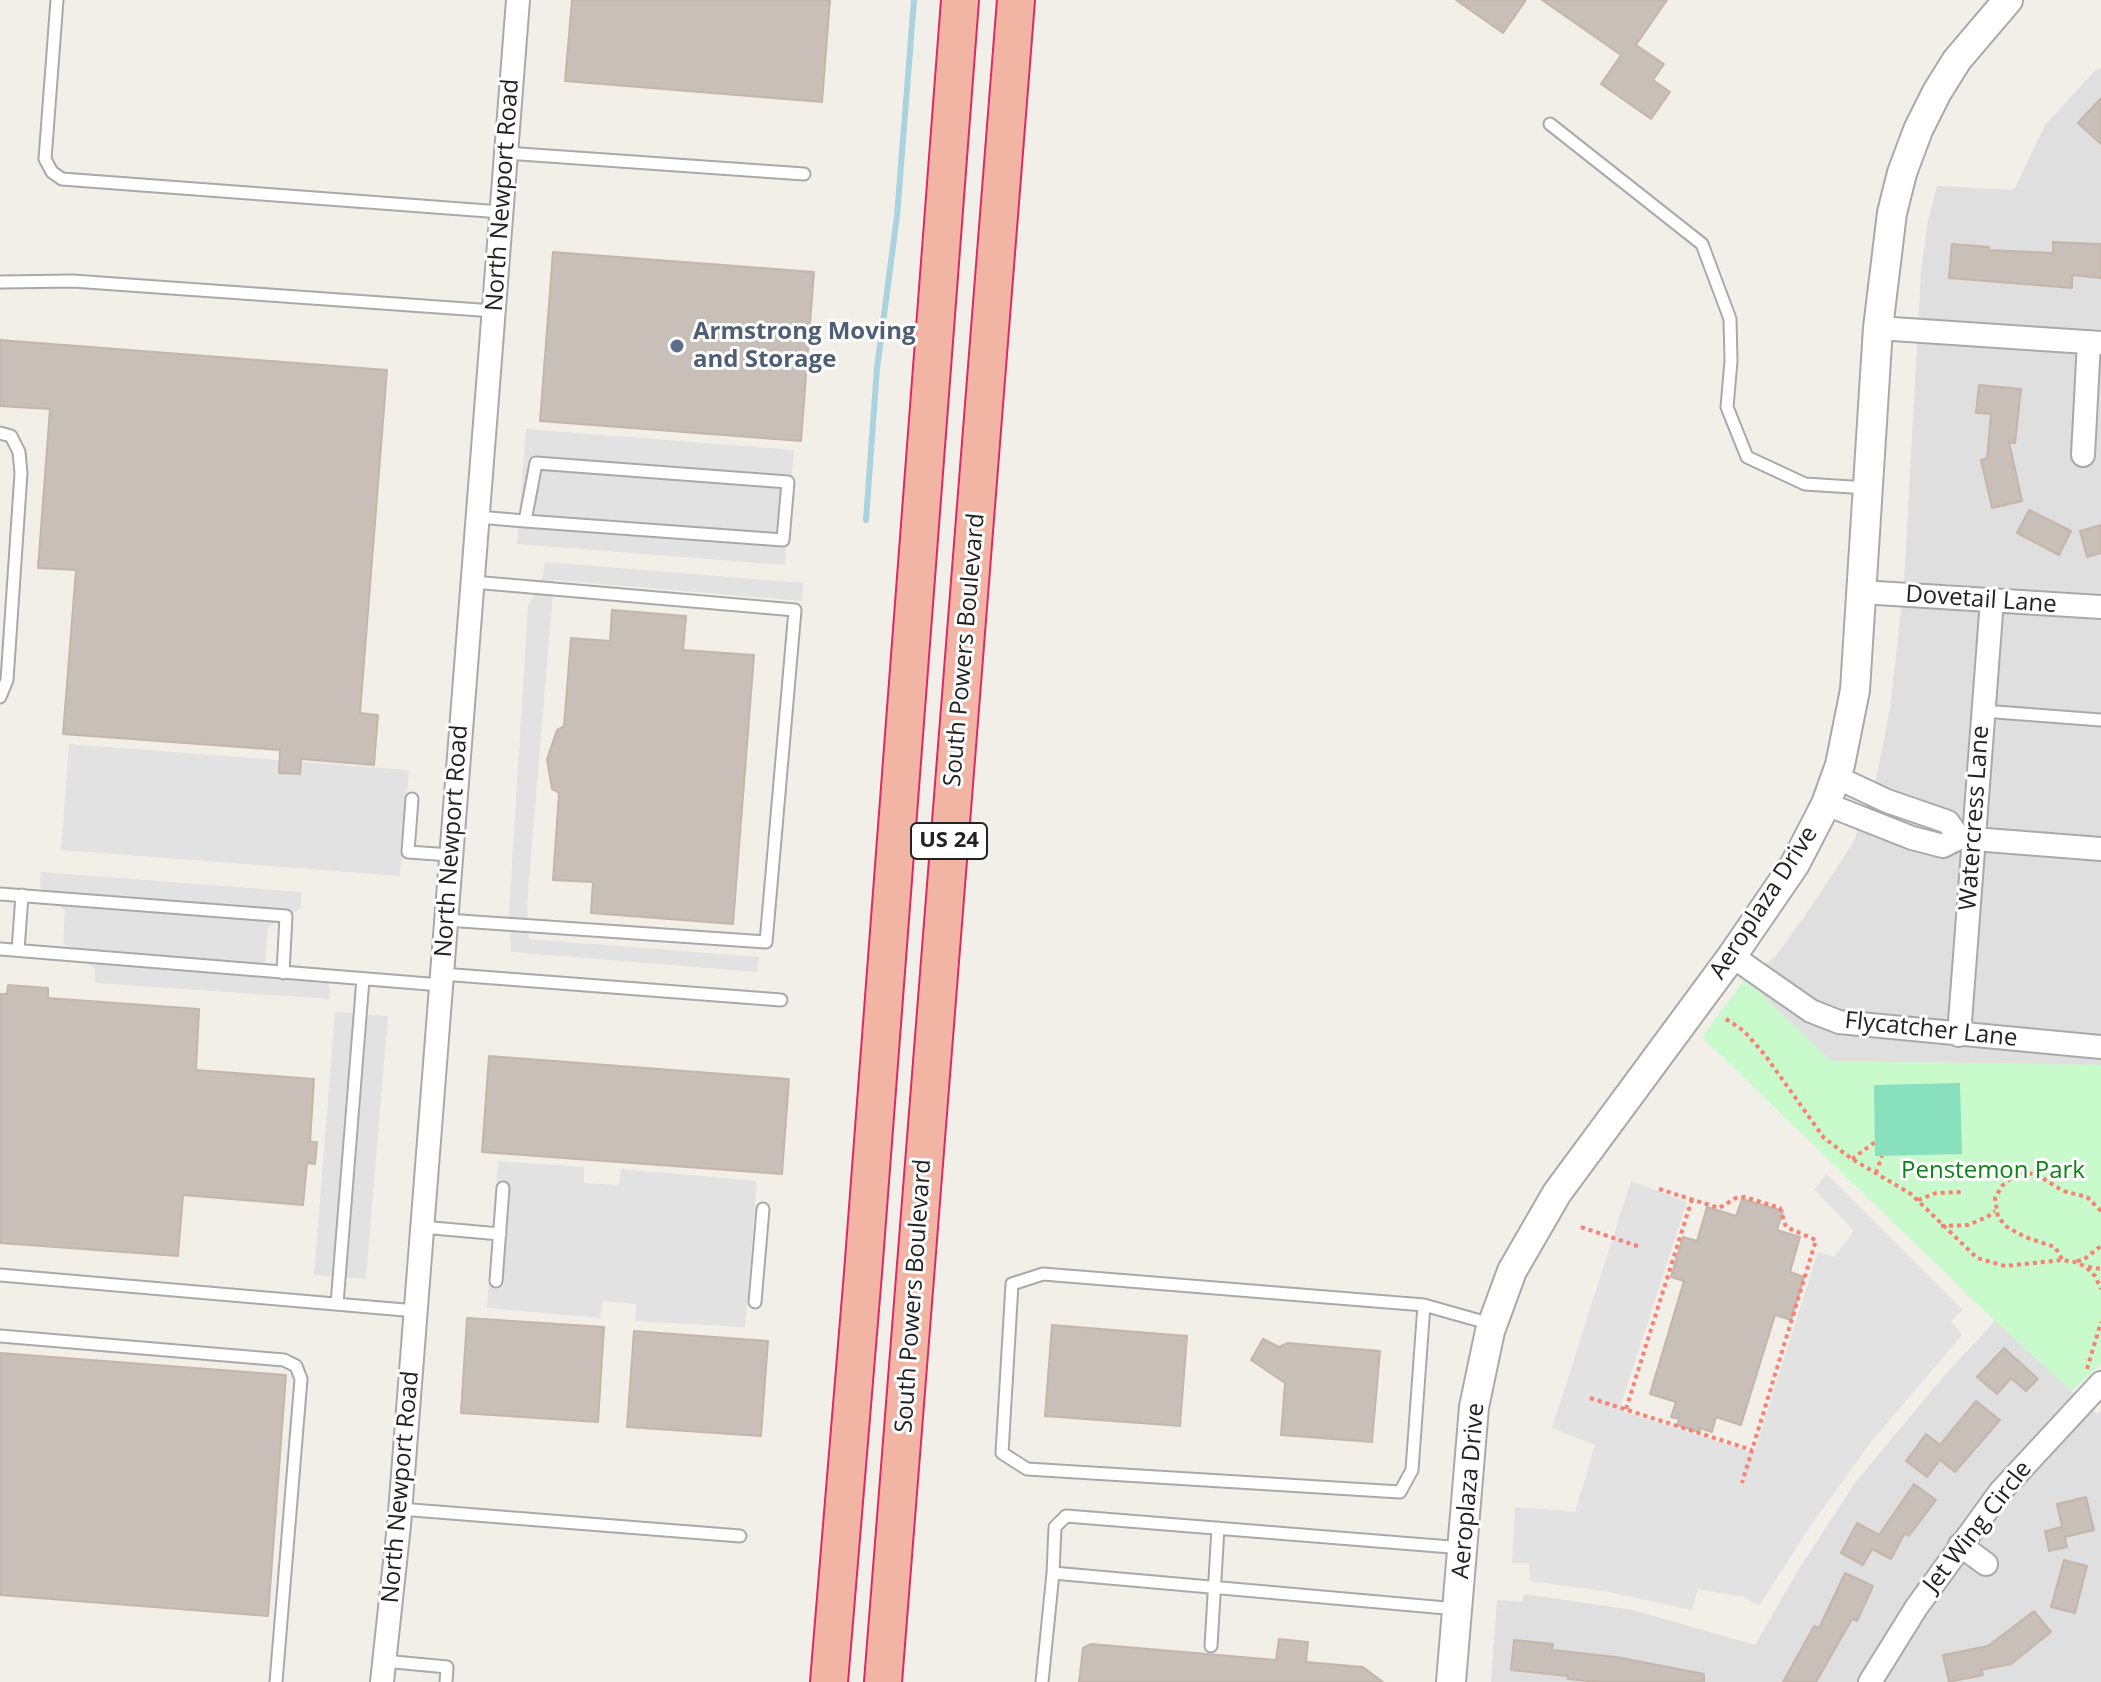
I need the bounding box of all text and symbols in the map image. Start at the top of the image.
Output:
street label: North Newport Road [481,78,525,312]
place label: Armstrong Moving and Storage [693,318,915,374]
marker: Armstrong Moving and Storage [668,337,686,355]
street label: South Powers Boulevard [939,512,991,788]
street label: Dovetail Lane [1904,580,2058,620]
street label: North Newport Road [430,724,474,958]
street label: Watercress Lane [1954,725,1996,911]
street label: Aeroplaza Drive [1704,821,1824,985]
road number: US 24 [911,823,987,859]
street label: Flycatcher Lane [1843,1007,2019,1053]
park label: Penstemon Park [1901,1157,2085,1185]
street label: South Powers Boulevard [890,1158,938,1434]
street label: North Newport Road [377,1370,425,1604]
street label: Aeroplaza Drive [1447,1402,1491,1580]
street label: Jet Wing Circle [1918,1456,2038,1598]

